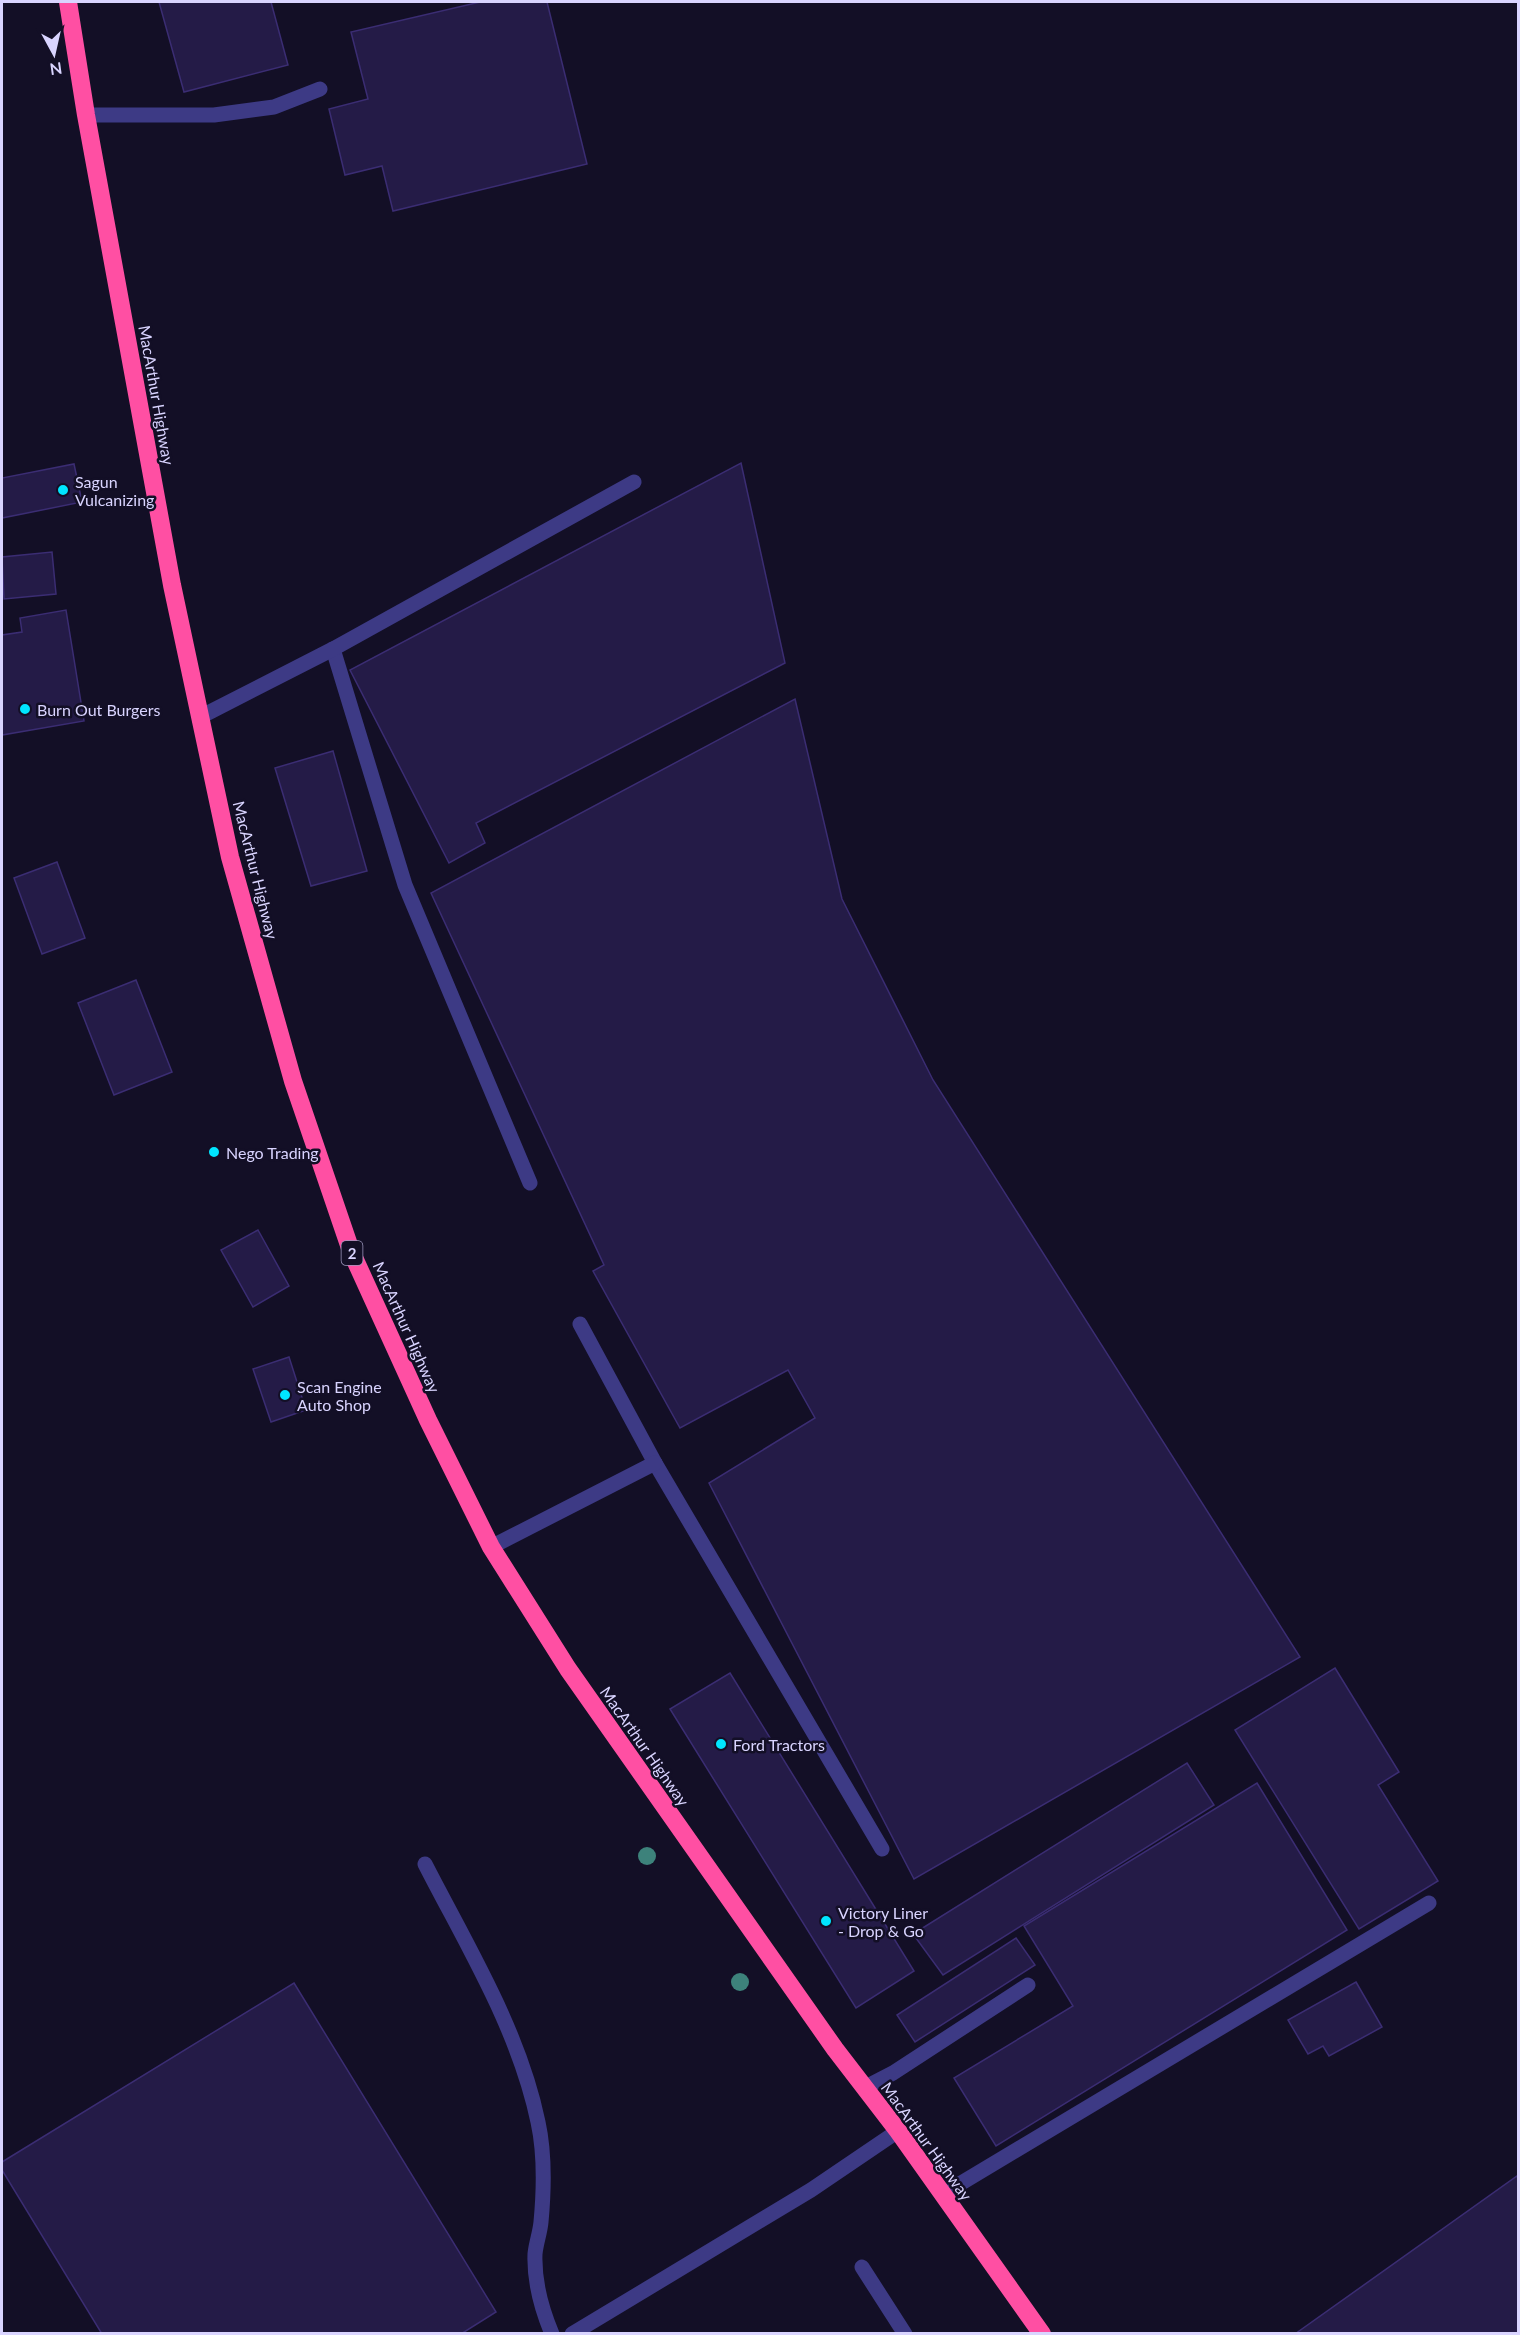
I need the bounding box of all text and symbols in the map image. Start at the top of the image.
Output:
north arrow [24,24,84,84]
text: N [49,59,64,80]
street label: MacArthur Highway [135,324,179,467]
place label: Sagun Vulcanizing [75,472,154,509]
marker: Sagun Vulcanizing [56,483,70,497]
place label: Burn Out Burgers [37,700,161,719]
marker: Burn Out Burgers [18,702,32,716]
street label: MacArthur Highway [230,799,283,942]
place label: Nego Trading [226,1143,319,1162]
marker: Nego Trading [207,1145,221,1159]
road number: 2 [342,1241,362,1265]
street label: MacArthur Highway [370,1258,445,1396]
place label: Scan Engine Auto Shop [297,1377,382,1414]
marker: Scan Engine Auto Shop [278,1388,292,1402]
street label: MacArthur Highway [597,1683,694,1810]
place label: Ford Tractors [733,1735,825,1754]
marker: Ford Tractors [714,1737,728,1751]
place label: Victory Liner - Drop & Go [838,1903,928,1940]
marker: Victory Liner - Drop & Go [819,1914,833,1928]
street label: MacArthur Highway [878,2078,977,2204]

